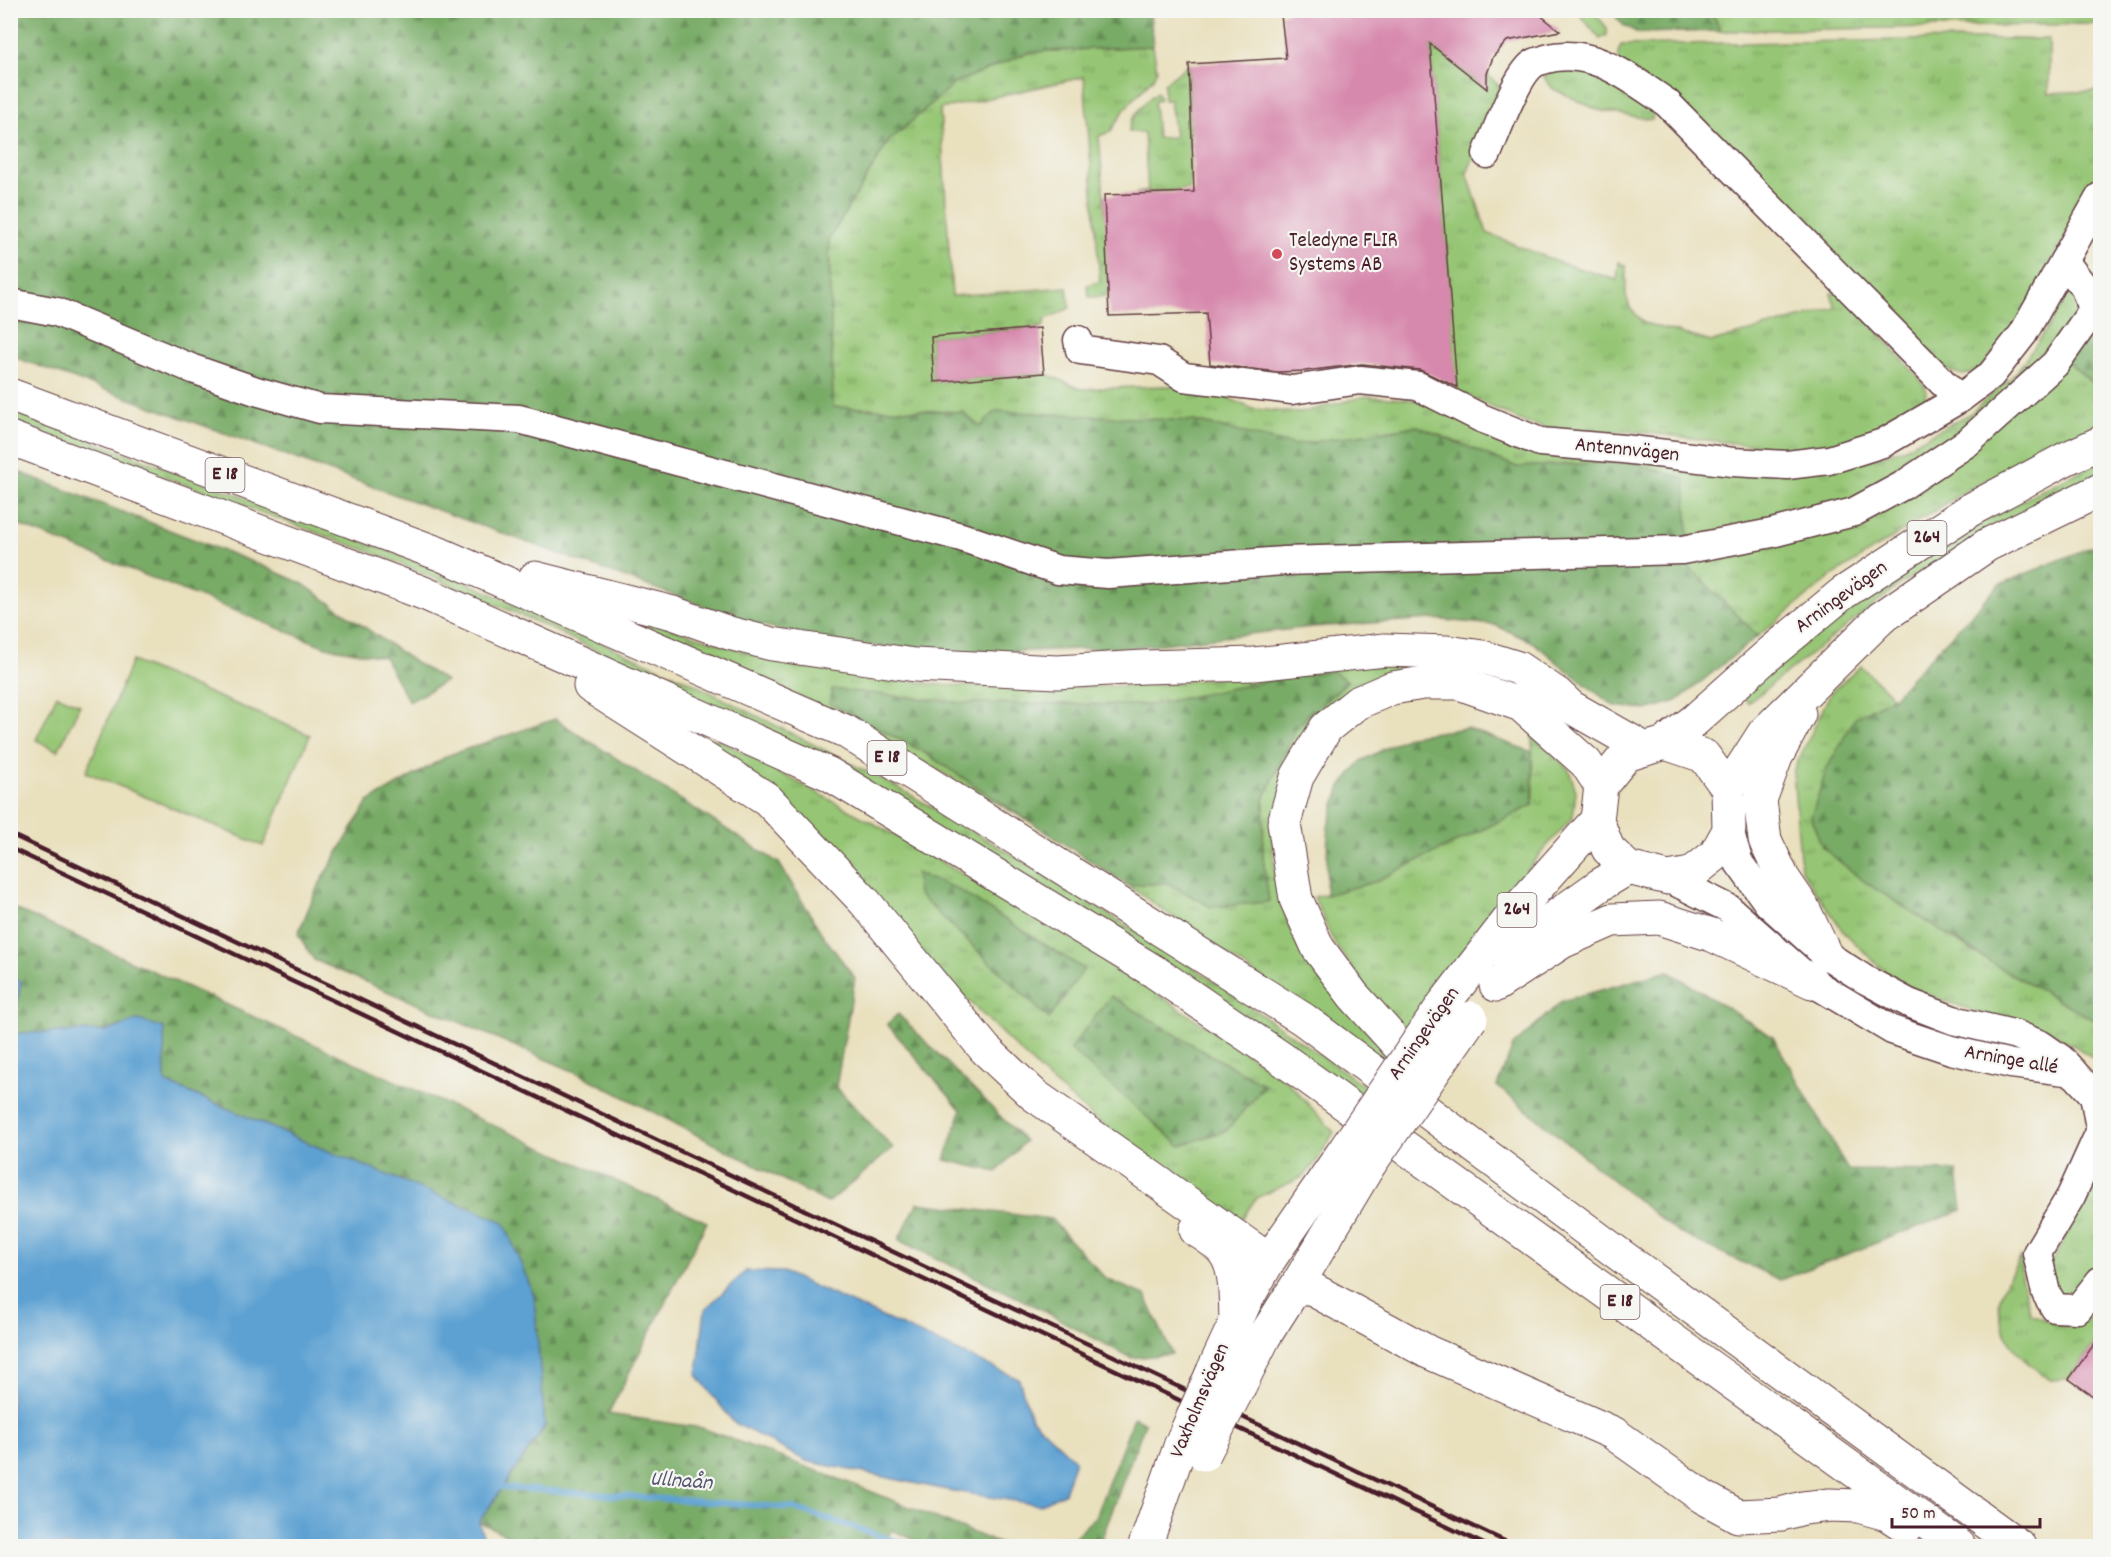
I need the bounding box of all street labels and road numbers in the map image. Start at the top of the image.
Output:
street label: Antennvägen [1573,431,1681,471]
road number: E 18 [206,458,244,492]
road number: 264 [1908,521,1946,555]
street label: Arningevägen [1789,554,1895,642]
road number: E 18 [868,741,906,775]
road number: 264 [1498,893,1537,927]
street label: Arningevägen [1382,981,1468,1087]
street label: Arninge allé [1962,1038,2060,1084]
road number: E 18 [1600,1285,1640,1319]
street label: Vaxholmsvägen [1163,1339,1239,1463]

